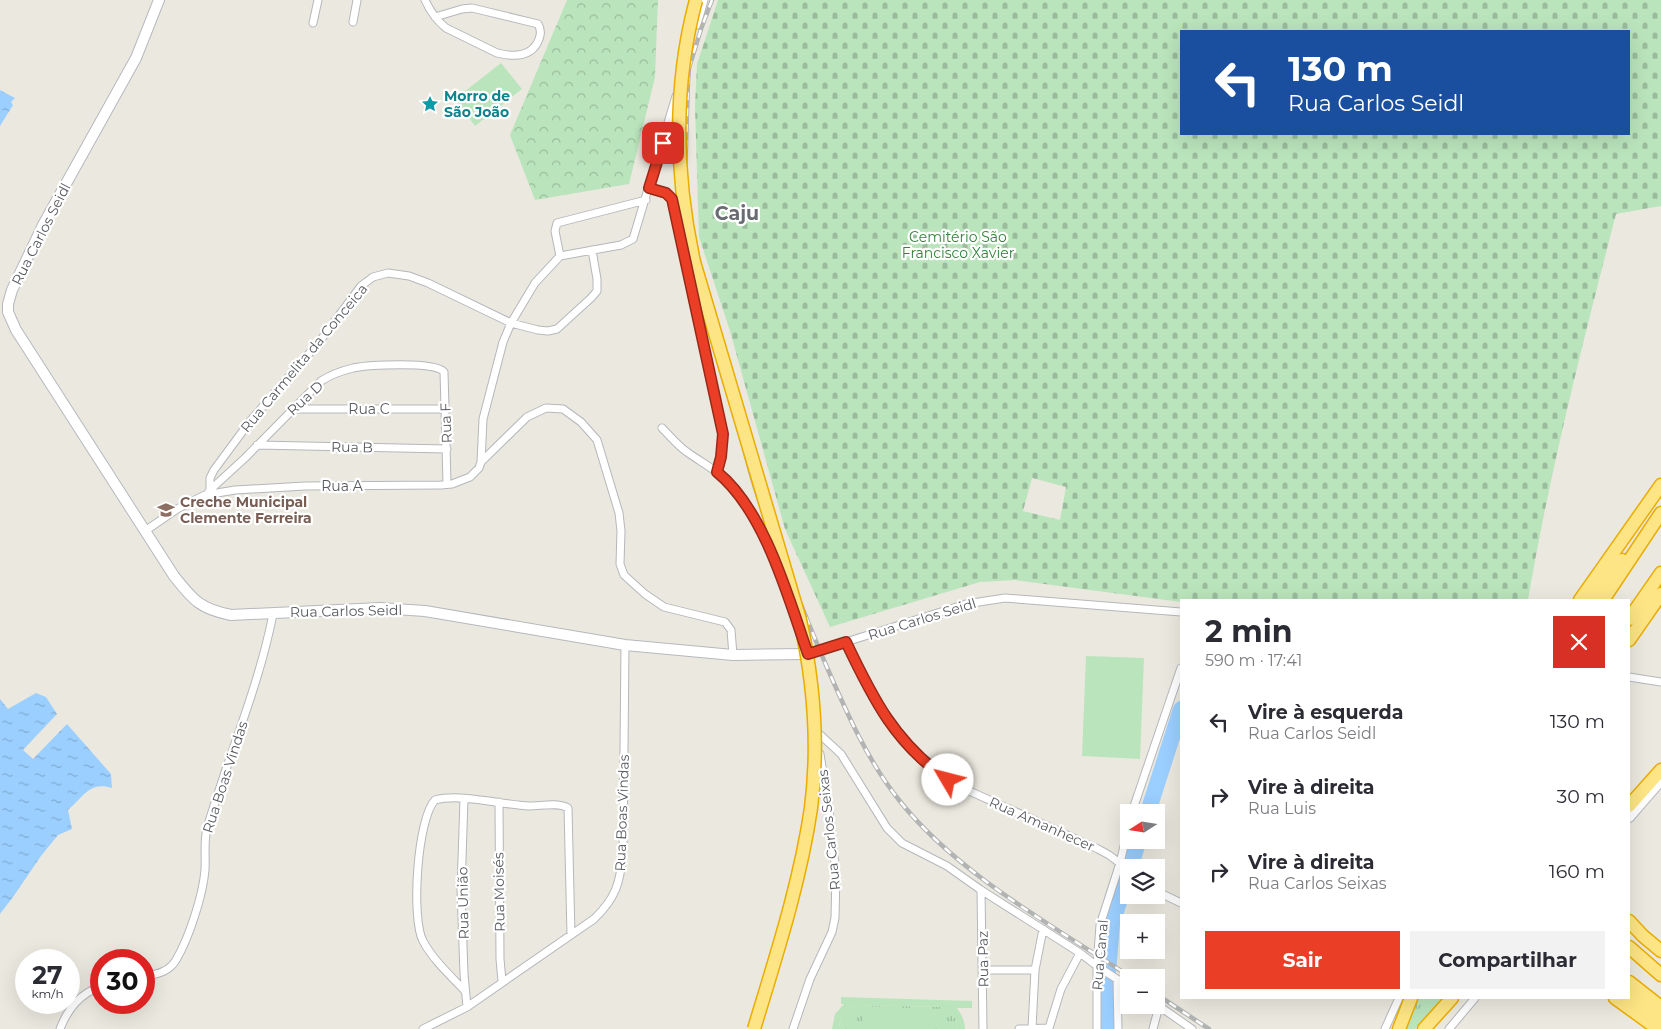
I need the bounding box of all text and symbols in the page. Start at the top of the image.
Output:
text: 130 m [1288,47,1393,90]
icon: left [1205,50,1270,115]
place label: Morro de São João [444,87,510,121]
text: Rua Carlos Seidl [1288,90,1464,117]
place icon: Morro de São João [420,94,440,114]
pin [642,122,684,164]
icon: arrive [649,129,677,157]
street label: Rua Carlos Seidl [8,180,74,288]
district label: Caju [715,202,759,225]
park label: Cemitério São Francisco Xavier [902,228,1015,262]
street label: Rua Carmelita da Conceica [237,280,371,436]
street label: Rua D [283,377,327,419]
street label: Rua C [348,401,390,417]
street label: Rua F [436,402,456,443]
street label: Rua B [331,438,373,456]
street label: Rua A [321,477,364,495]
place label: Creche Municipal Clemente Ferreira [180,493,312,527]
school or university icon: Creche Municipal Clemente Ferreira [156,500,176,520]
street label: Rua Carlos Seidl [866,594,978,644]
street label: Rua Carlos Seidl [290,601,402,621]
text: 2 min [1205,613,1292,650]
button: close [1553,616,1605,668]
text: 590 m · 17:41 [1205,651,1302,670]
text: Vire à esquerda [1248,701,1403,724]
icon: left [1205,708,1233,736]
text: 130 m [1550,710,1605,733]
street label: Rua Boas Vindas [198,718,252,835]
text: Rua Carlos Seidl [1248,724,1376,743]
position arrow [921,753,973,805]
street label: Rua Boas Vindas [611,754,633,872]
street label: Rua Carlos Seixas [814,769,844,891]
text: Vire à direita [1248,776,1375,799]
icon: right [1205,783,1233,811]
text: 30 m [1557,785,1605,808]
street label: Rua Amanhecer [986,793,1098,856]
text: Rua Luis [1248,799,1316,818]
north arrow [1120,804,1165,849]
map controls [1120,804,1165,1014]
text: Vire à direita [1248,851,1375,874]
street label: Rua Moisés [489,852,509,932]
icon: right [1205,858,1233,886]
button: layers [1120,859,1165,904]
text: 160 m [1549,860,1605,883]
street label: Rua União [453,866,473,940]
text: Rua Carlos Seixas [1248,874,1387,893]
button: + [1120,914,1165,959]
street label: Rua Canal [1088,919,1112,991]
street label: Rua Paz [974,930,992,988]
button: Sair [1205,931,1400,989]
button: Compartilhar [1410,931,1605,989]
speed limit sign: 30 [90,949,155,1014]
text: 27 [32,960,63,990]
button: − [1120,969,1165,1014]
text: km/h [31,986,64,1001]

